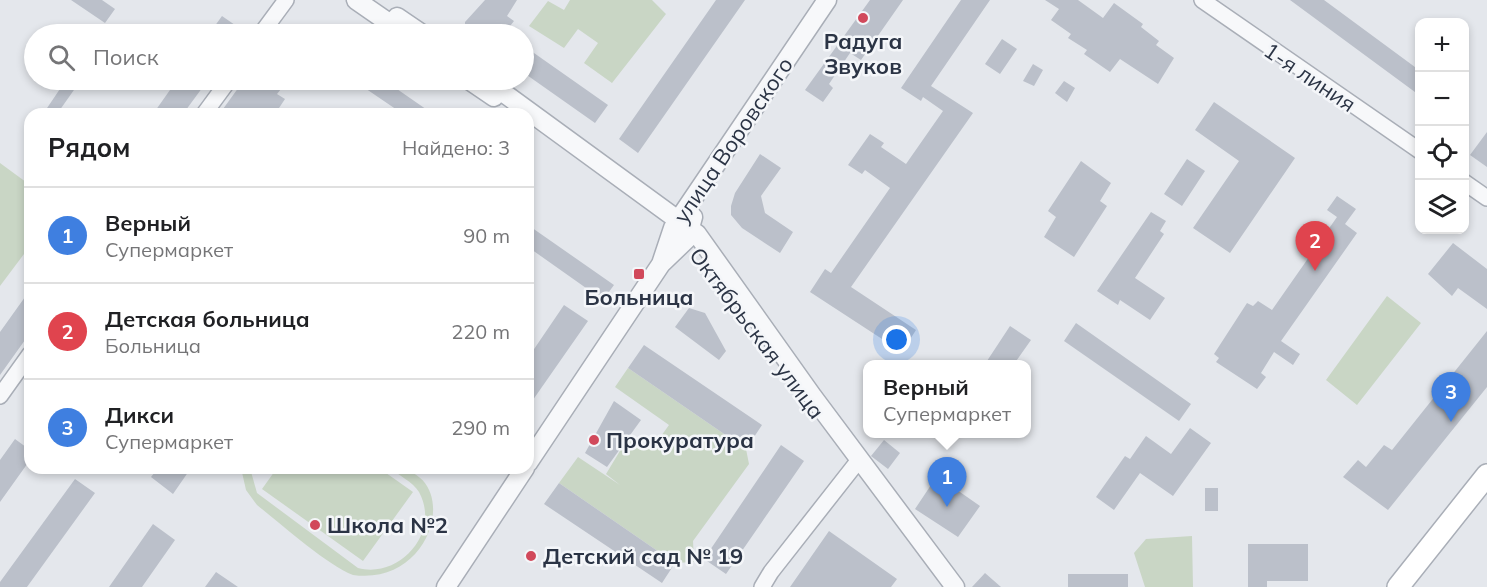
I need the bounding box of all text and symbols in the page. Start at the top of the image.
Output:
marker: Радуга Звуков [856,11,870,25]
map controls [1415,18,1469,234]
button: + [1415,18,1469,72]
search box [24,24,534,90]
place label: Радуга Звуков [824,27,902,80]
street label: 1-я линия [1259,36,1361,118]
icon: search [45,41,78,74]
text: Поиск [93,43,159,71]
street label: улица Воровского [667,52,799,228]
button: − [1415,72,1469,126]
button: locate [1415,126,1469,180]
text: Рядом [48,131,131,164]
text: Найдено: 3 [402,135,510,160]
button: layers [1415,180,1469,234]
text: Верный [105,209,191,237]
pin: 2 [1296,222,1334,271]
text: 1 [62,223,74,248]
text: 90 m [463,223,510,248]
text: Супермаркет [105,237,233,262]
street label: Октябрьская улица [683,242,831,424]
marker: Больница [632,267,646,281]
place label: Больница [584,283,694,311]
text: Детская больница [105,305,310,333]
text: 2 [62,319,74,344]
text: 220 m [451,319,510,344]
your location [882,325,911,354]
text: Больница [105,333,201,358]
popup [863,360,1031,438]
pin: 3 [1432,372,1470,422]
text: Верный [883,373,969,401]
text: Дикси [105,401,174,429]
text: Супермаркет [883,401,1011,426]
text: 3 [62,415,74,440]
text: 290 m [451,415,510,440]
place label: Прокуратура [606,426,754,454]
text: Супермаркет [105,429,233,454]
marker: Прокуратура [587,433,601,447]
pin: 1 [928,458,966,507]
place label: Школа №2 [327,511,448,539]
marker: Школа №2 [308,518,322,532]
place label: Детский сад № 19 [543,542,743,570]
marker: Детский сад № 19 [524,549,538,563]

